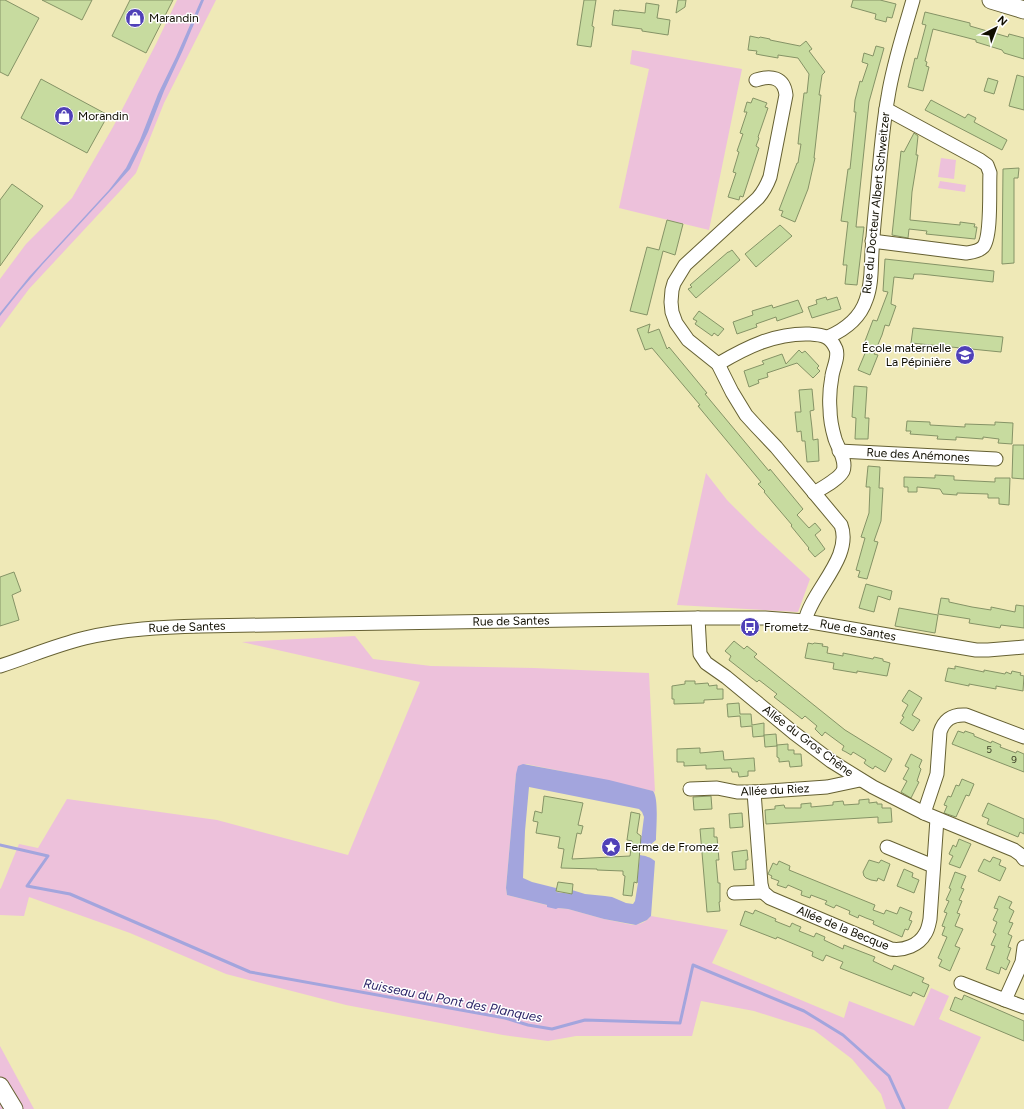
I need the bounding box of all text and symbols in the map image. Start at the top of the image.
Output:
shop icon: Marandin [124,7,146,29]
north arrow [976,8,1016,48]
place label: Marandin [149,11,199,25]
text: N [995,13,1010,29]
shop icon: Morandin [53,105,75,127]
place label: Morandin [78,109,129,123]
street label: Rue du Docteur Albert Schweitzer [859,111,893,295]
place label: École maternelle La Pépinière [862,341,951,369]
school or university icon: École maternelle La Pépinière [954,344,976,366]
street label: Rue des Anémones [866,445,970,465]
street label: Rue de Santes [472,613,550,629]
bus stop icon: Frometz [739,616,761,638]
street label: Rue de Santes [819,616,898,644]
street label: Rue de Santes [148,619,226,635]
place label: Frometz [764,620,809,634]
street label: Allée du Gros Chêne [760,702,857,780]
house number: 5 [986,743,992,756]
house number: 9 [1011,753,1017,766]
street label: Allée du Riez [740,781,810,799]
place icon: Ferme de Fromez [600,836,622,858]
place label: Ferme de Fromez [625,840,719,854]
street label: Allée de la Becque [795,903,892,953]
water label: Ruisseau du Pont des Planques [362,976,544,1025]

